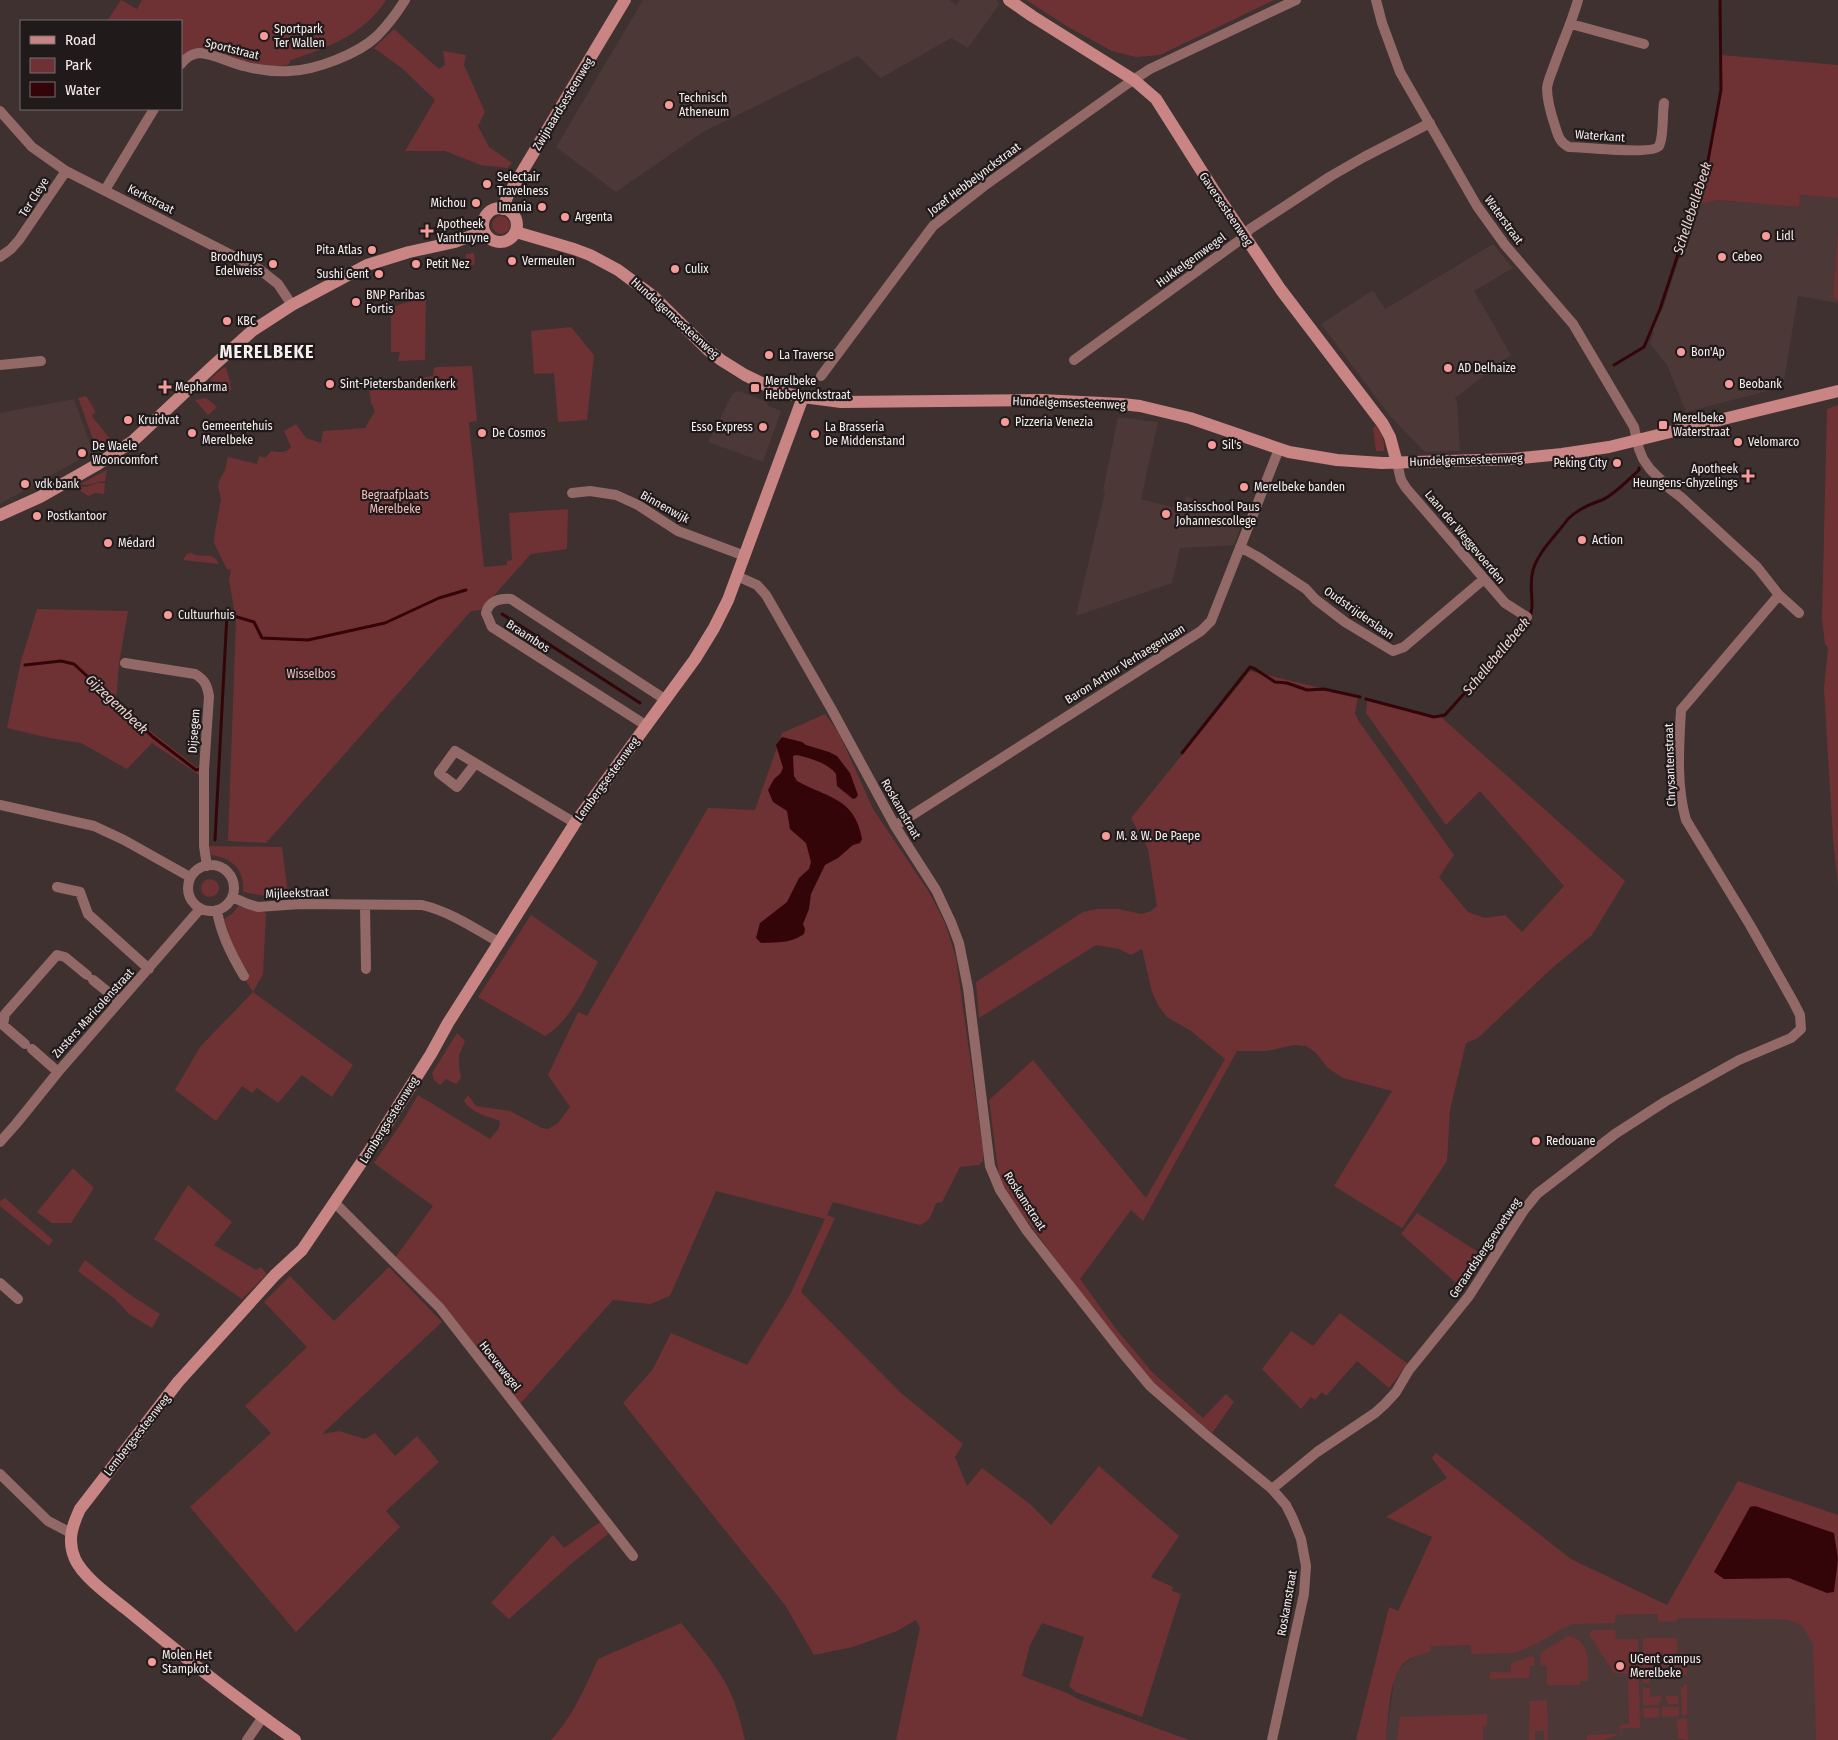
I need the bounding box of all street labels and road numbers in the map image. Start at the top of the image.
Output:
street label: Sportstraat [204,36,261,62]
street label: Zwijnaardsesteenweg [530,55,596,153]
street label: Waterkant [1575,127,1625,145]
street label: Jozef Hebbelynckstraat [925,140,1023,218]
street label: Gaversesteenweg [1196,170,1256,249]
street label: Ter Cleye [16,175,52,219]
street label: Kerkstraat [125,181,177,217]
street label: Waterstraat [1482,193,1526,247]
street label: Hukkelgemwegel [1153,230,1229,290]
street label: Hundelgemsesteenweg [628,275,722,361]
street label: Hundelgemsesteenweg [1012,394,1126,412]
street label: Hundelgemsesteenweg [1409,451,1523,469]
street label: Binnenwijk [638,488,692,526]
street label: Laan der Weggevoerden [1422,488,1508,586]
street label: Oudstrijderslaan [1321,584,1397,642]
street label: Braambos [504,617,552,655]
street label: Baron Arthur Verhaegenlaan [1062,621,1188,707]
street label: Dijsegem [185,708,203,754]
street label: Chrysantenstraat [1662,723,1678,807]
street label: Lembergsesteenweg [572,734,642,823]
street label: Roskamstraat [878,777,924,841]
street label: Mijleekstraat [265,885,329,901]
street label: Zusters Maricolenstraat [49,965,137,1060]
street label: Lembergsesteenweg [357,1074,422,1166]
street label: Roskamstraat [1001,1169,1049,1233]
street label: Geraardsbergsevoetweg [1446,1195,1524,1301]
street label: Hoevewegel [476,1338,524,1394]
street label: Lembergsesteenweg [101,1391,173,1479]
street label: Roskamstraat [1274,1569,1300,1637]

